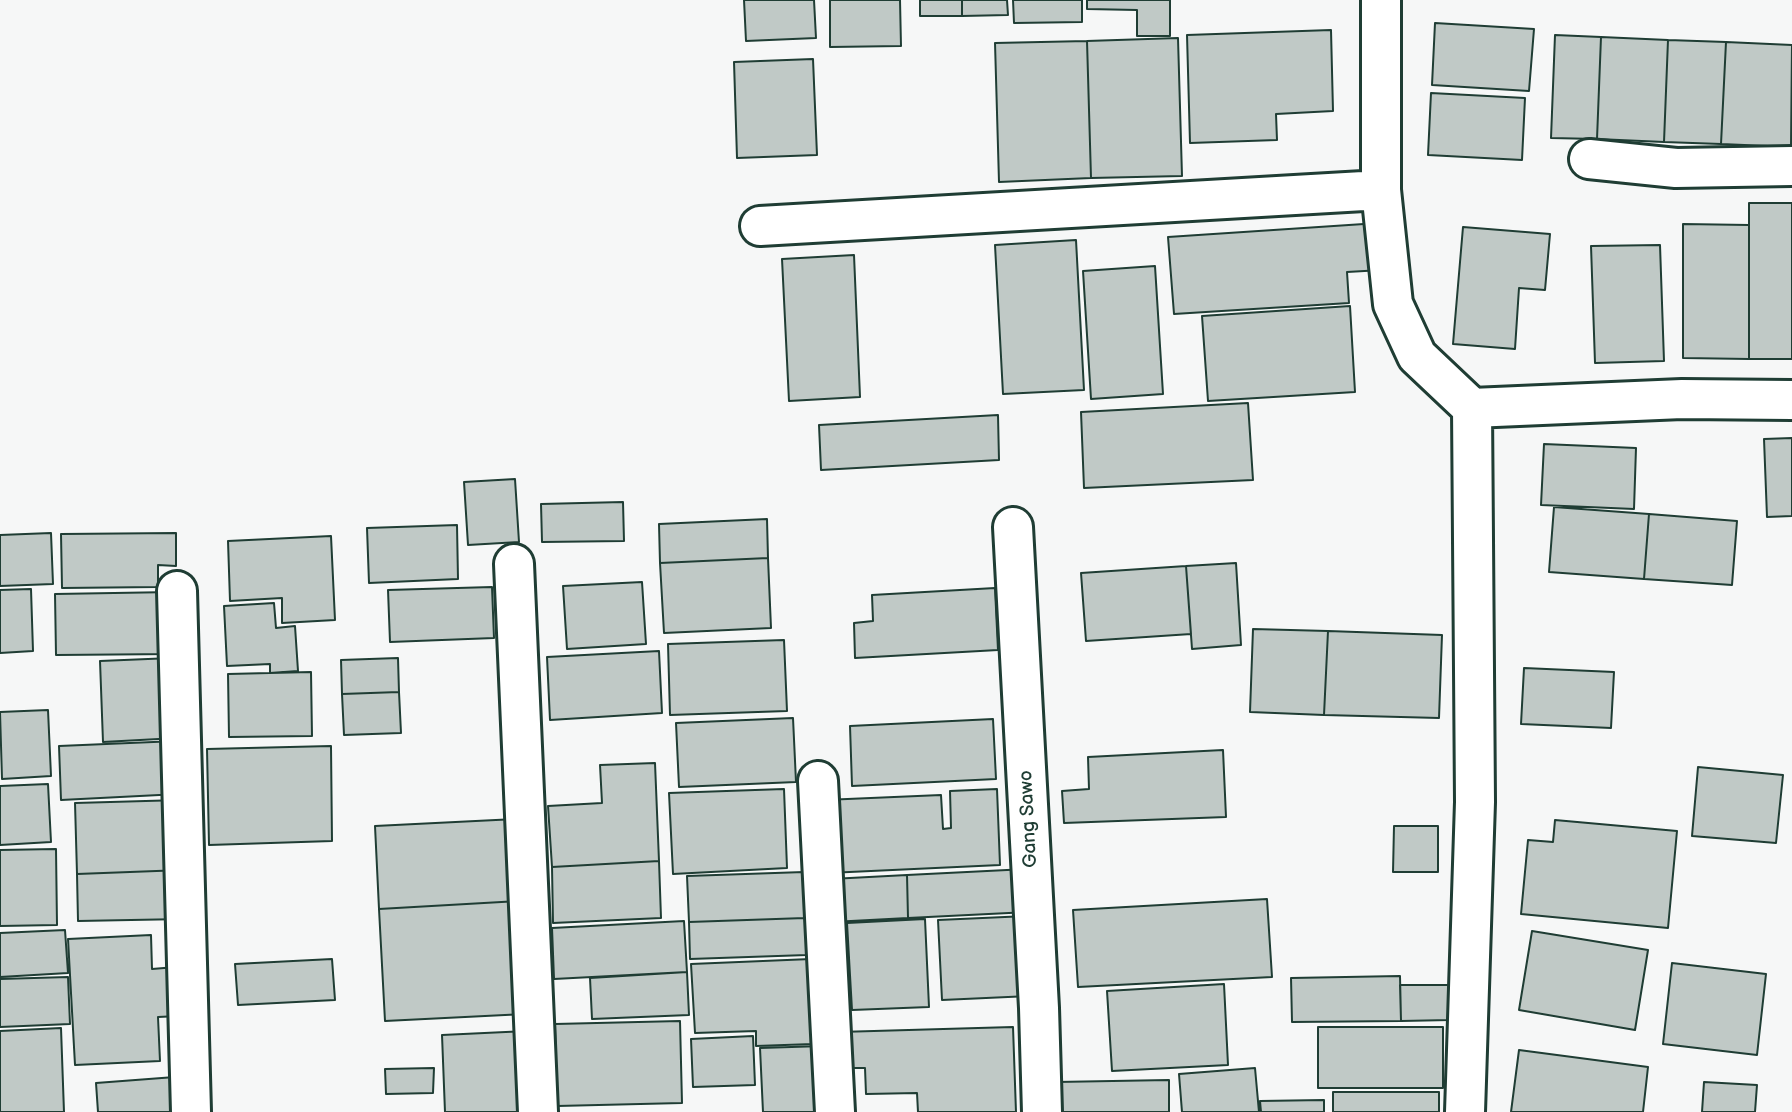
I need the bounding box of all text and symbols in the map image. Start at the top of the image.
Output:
street label: Gang Sawo [1015,770,1043,868]

